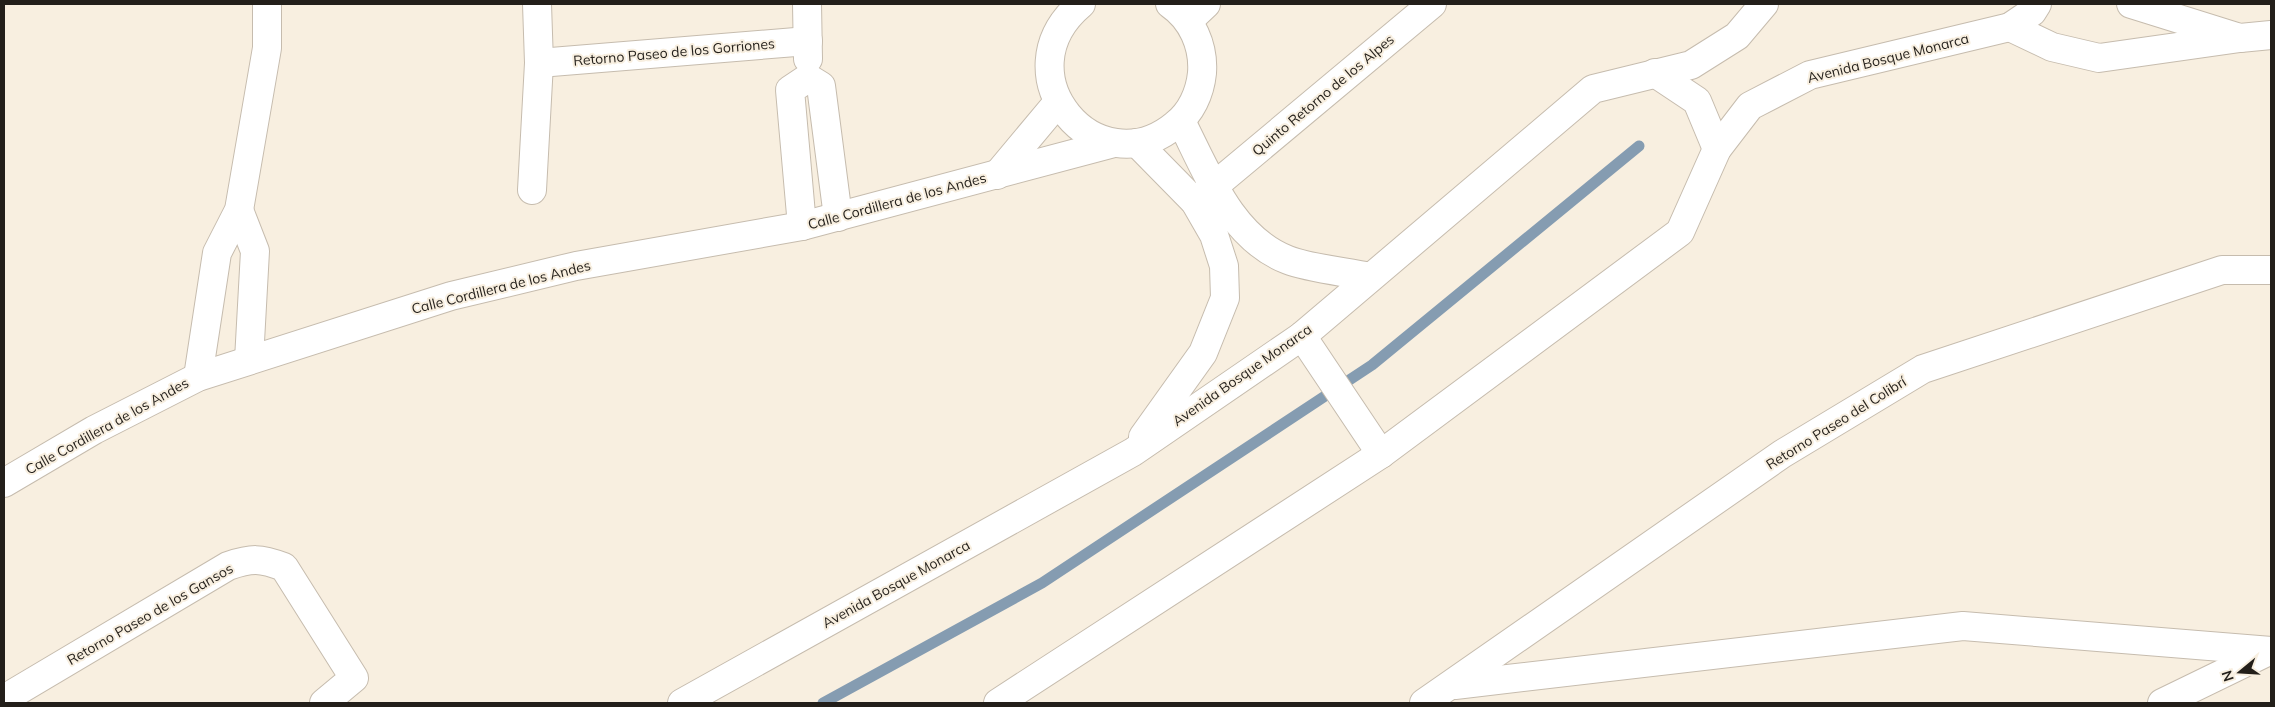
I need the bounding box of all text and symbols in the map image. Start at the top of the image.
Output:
street label: Avenida Bosque Monarca [1805,29,1971,87]
street label: Quinto Retorno de los Alpes [1248,30,1398,160]
street label: Retorno Paseo de los Gorriones [572,34,776,70]
street label: Calle Cordillera de los Andes [806,168,988,233]
street label: Calle Cordillera de los Andes [410,256,592,318]
street label: Avenida Bosque Monarca [1169,320,1315,430]
street label: Retorno Paseo del Colibrí [1763,372,1910,474]
street label: Calle Cordillera de los Andes [22,374,192,478]
street label: Avenida Bosque Monarca [819,536,973,632]
street label: Retorno Paseo de los Gansos [64,559,236,669]
north arrow [2215,647,2265,697]
text: N [2217,668,2238,684]

